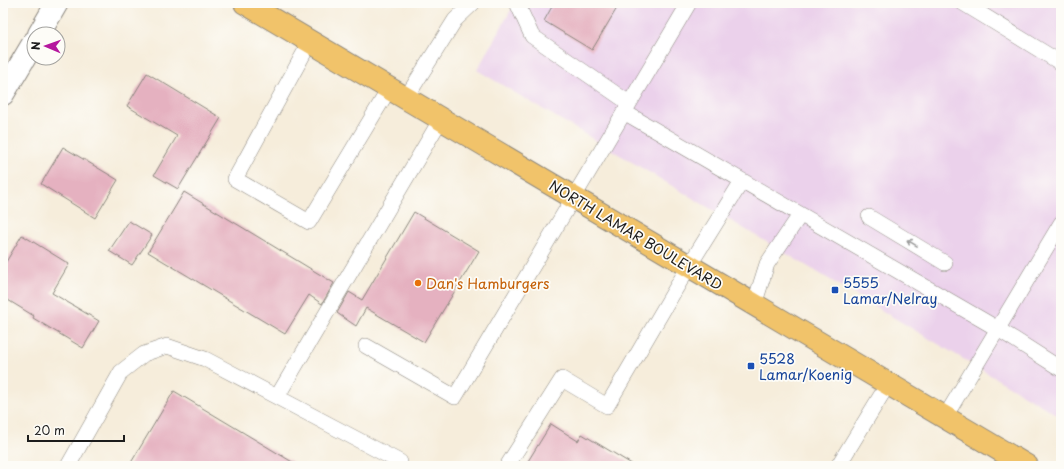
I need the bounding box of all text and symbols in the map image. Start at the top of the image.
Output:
north arrow [26,26,66,66]
text: N [27,41,44,50]
street label: NORTH LAMAR BOULEVARD [545,175,727,295]
one-way arrow [906,239,918,247]
place label: 5555 Lamar/Nelray [843,272,938,309]
place label: Dan's Hamburgers [426,273,549,294]
marker: Dan's Hamburgers [413,278,423,288]
marker: 5555 Lamar/Nelray [830,285,840,295]
place label: 5528 Lamar/Koenig [759,348,852,385]
marker: 5528 Lamar/Koenig [746,361,756,371]
scale bar [28,417,124,443]
text: 20 m [34,421,65,439]

